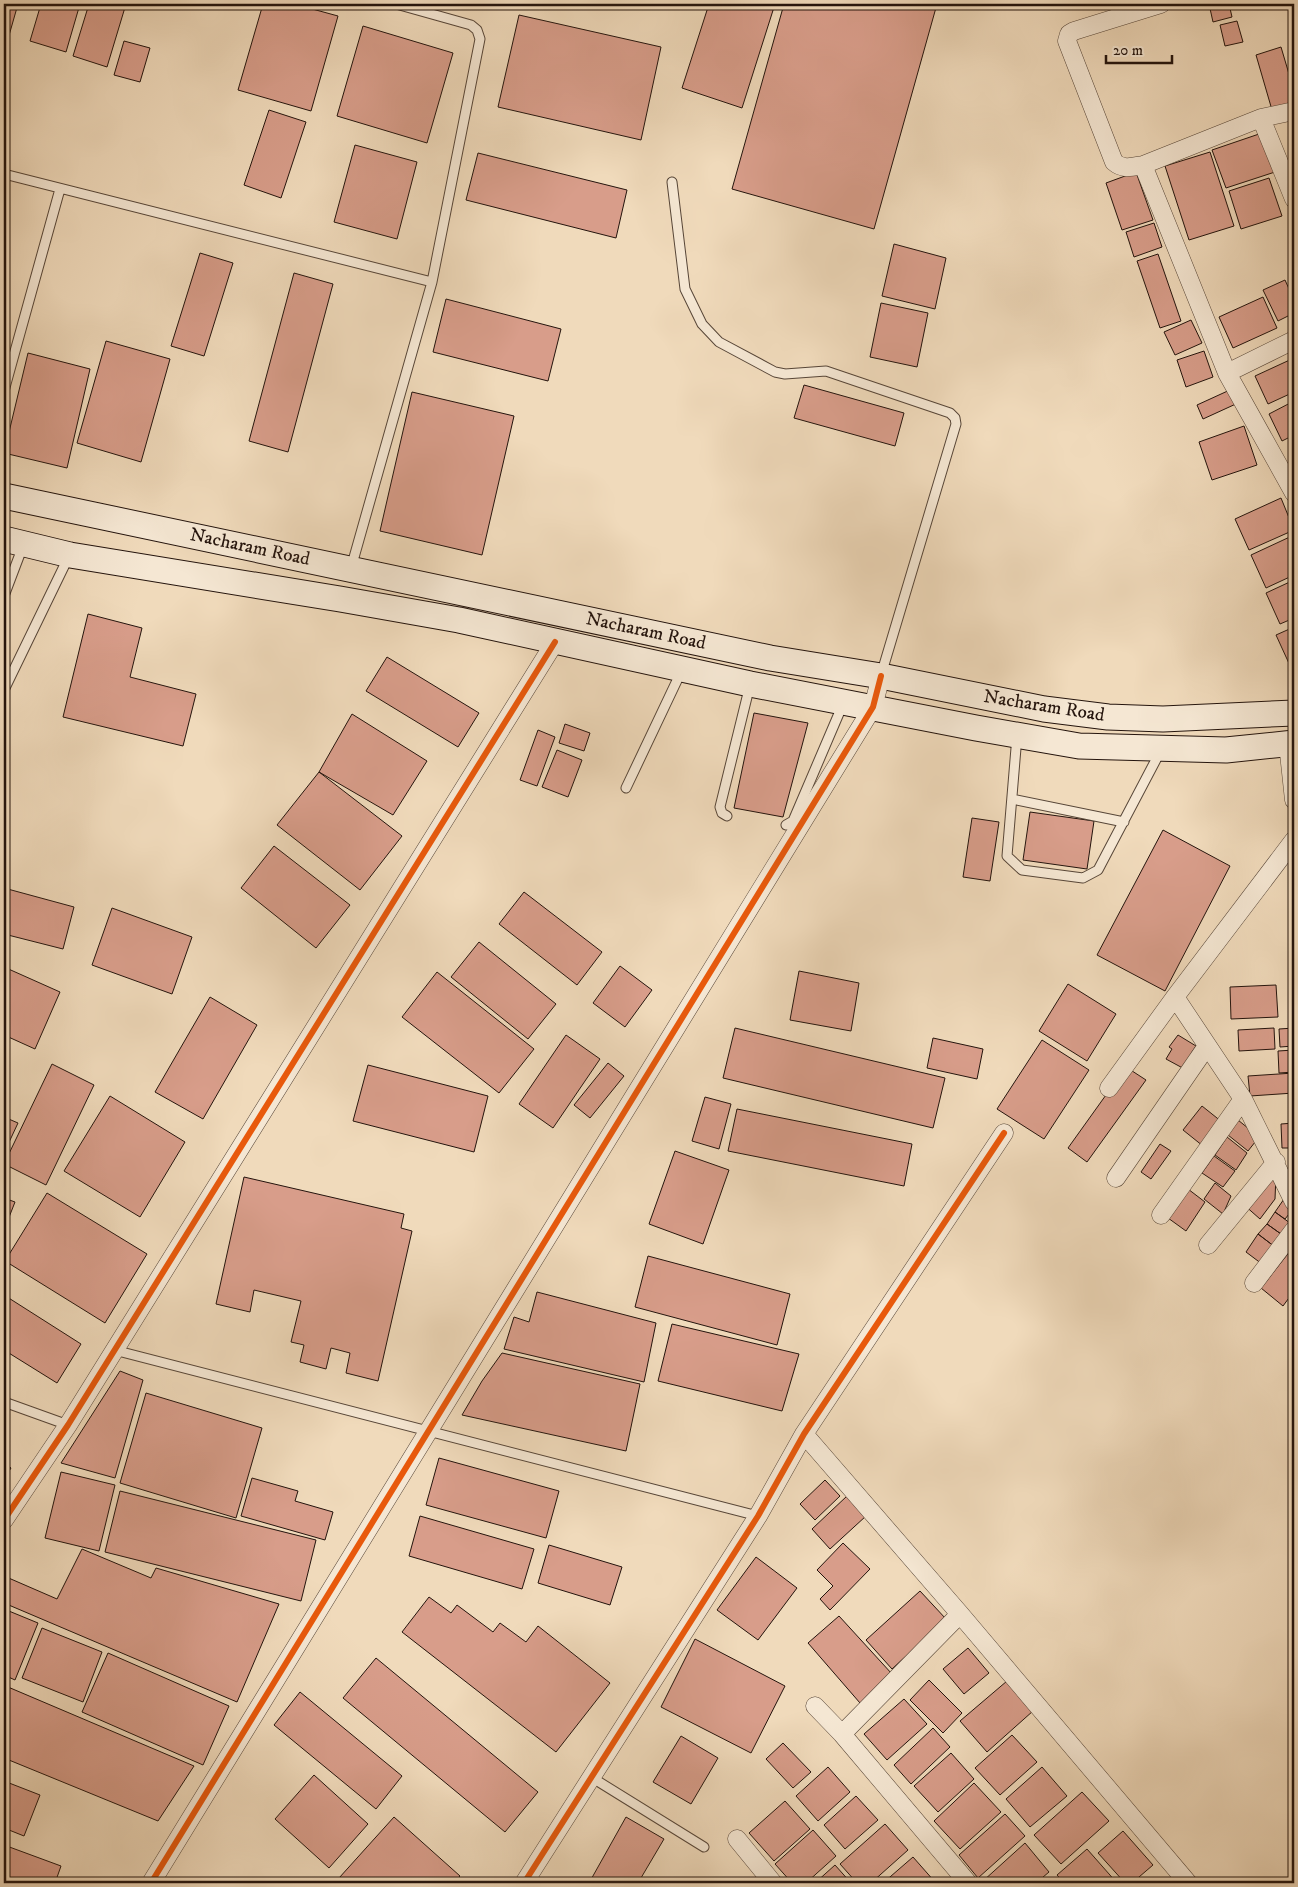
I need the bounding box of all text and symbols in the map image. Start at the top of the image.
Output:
scale bar [1106,32,1172,64]
text: 20 m [1113,41,1143,60]
street label: Nacharam Road [188,523,313,571]
street label: Nacharam Road [584,607,709,655]
street label: Nacharam Road [982,685,1107,727]

